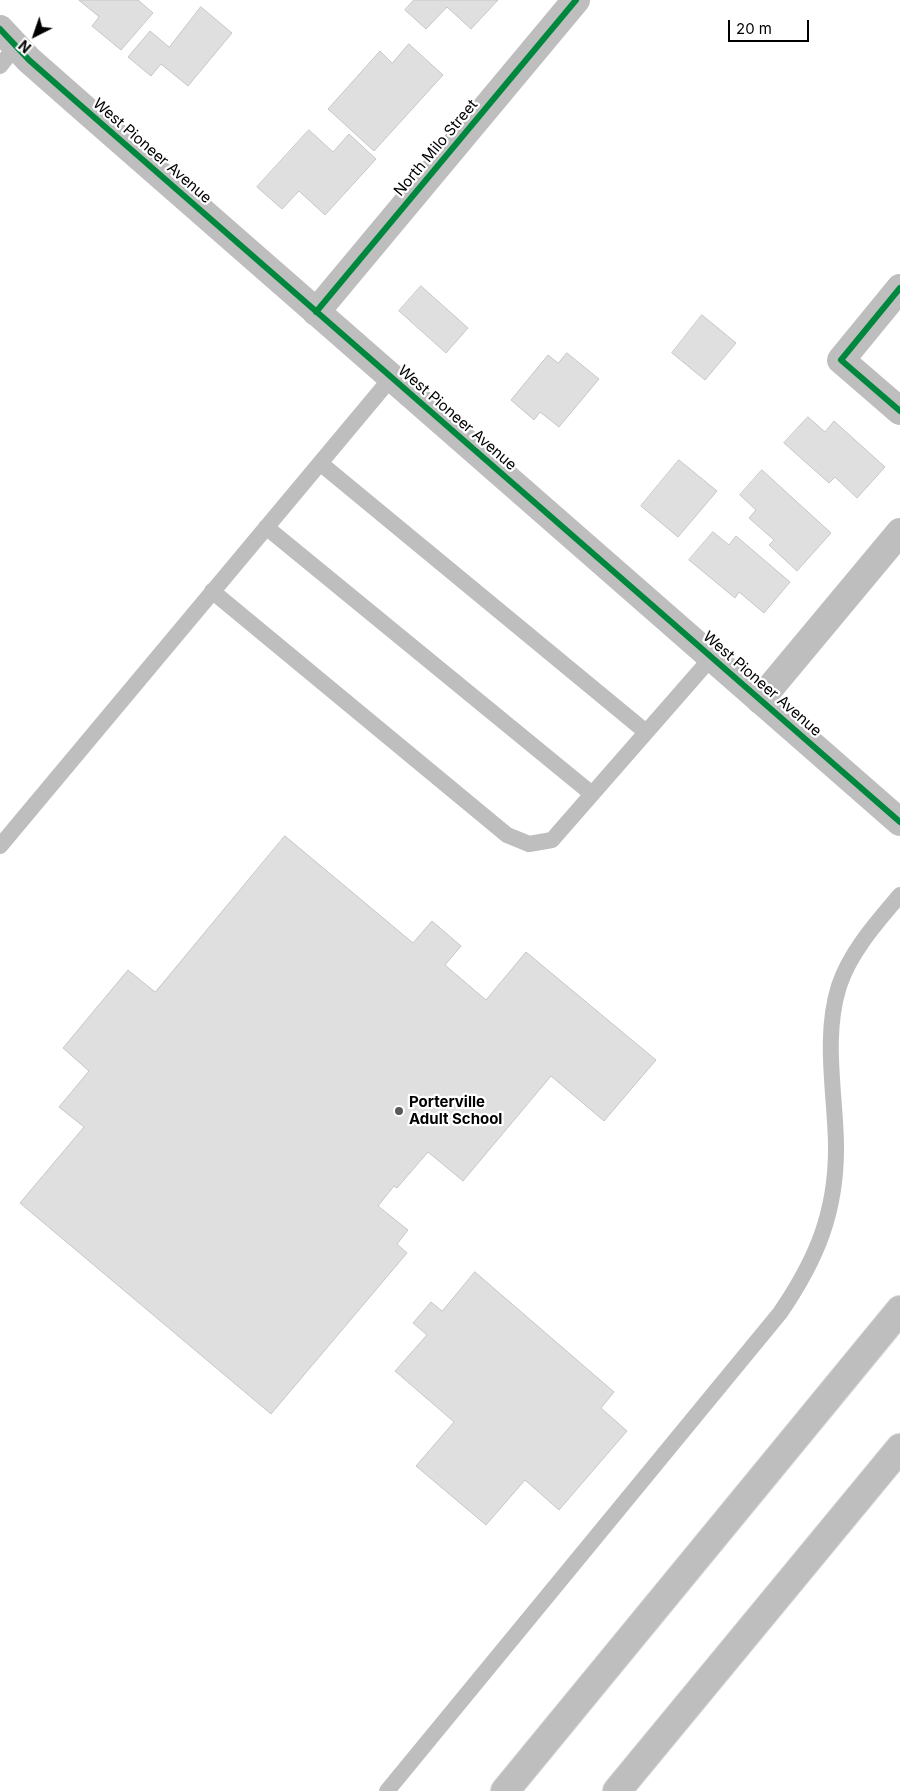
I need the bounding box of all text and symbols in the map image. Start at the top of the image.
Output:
north arrow [10,10,60,60]
scale bar [730,10,811,42]
text: 20 m [736,19,772,38]
text: N [15,37,34,57]
street label: West Pioneer Avenue [89,95,215,207]
street label: North Milo Street [390,96,482,200]
street label: West Pioneer Avenue [394,362,520,474]
street label: West Pioneer Avenue [699,628,825,740]
place label: Porterville Adult School [409,1093,502,1128]
marker: Porterville Adult School [393,1105,405,1117]

